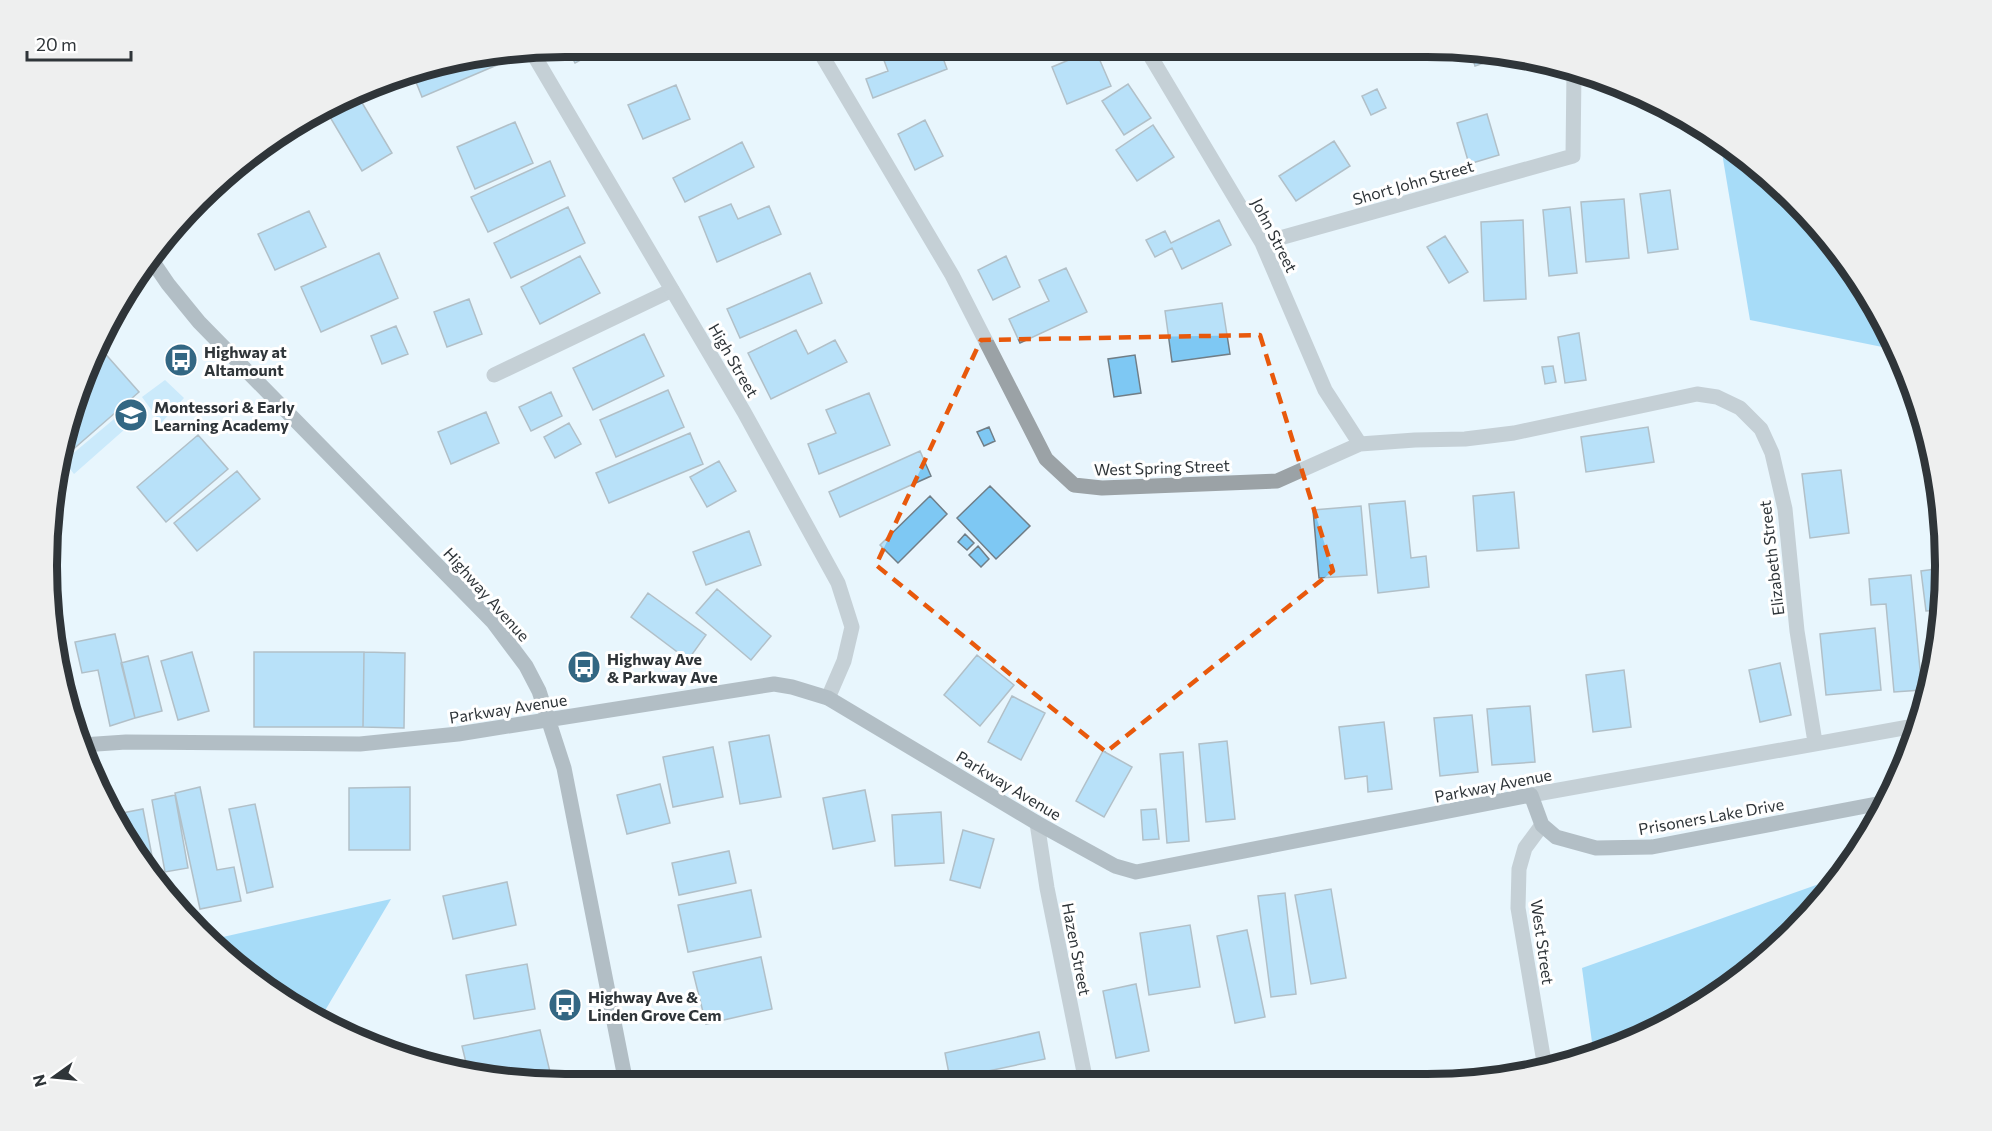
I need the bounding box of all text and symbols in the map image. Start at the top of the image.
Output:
scale bar [27,24,130,62]
text: 20 m [36,33,77,55]
street label: Short John Street [1350,156,1476,208]
street label: John Street [1248,195,1302,276]
street label: High Street [705,320,763,401]
bus stop icon: Highway at Altamount [163,342,199,378]
place label: Highway at Altamount [204,342,287,379]
school or university icon: Montessori & Early Learning Academy [113,397,149,433]
place label: Montessori & Early Learning Academy [154,397,295,434]
street label: West Spring Street [1094,455,1231,479]
street label: Elizabeth Street [1754,499,1787,617]
street label: Highway Avenue [440,543,534,645]
bus stop icon: Highway Ave & Parkway Ave [566,649,602,685]
place label: Highway Ave & Parkway Ave [607,649,718,686]
street label: Parkway Avenue [448,689,568,727]
street label: Parkway Avenue [953,746,1065,824]
street label: Parkway Avenue [1433,764,1553,806]
street label: Prisoners Lake Drive [1637,794,1785,838]
street label: West Street [1528,898,1558,986]
street label: Hazen Street [1059,901,1095,997]
bus stop icon: Highway Ave & Linden Grove Cem [547,987,583,1023]
place label: Highway Ave & Linden Grove Cem [588,987,722,1024]
north arrow [24,1047,84,1107]
text: N [28,1073,50,1089]

